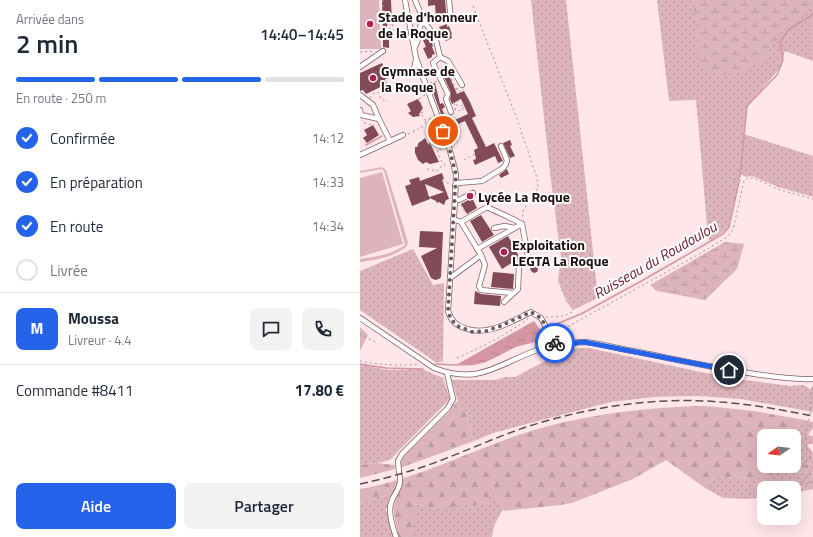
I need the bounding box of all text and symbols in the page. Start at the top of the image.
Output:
place label: Stade d'honneur de la Roque [378,6,478,43]
text: Arrivée dans [16,9,84,29]
marker: Stade d'honneur de la Roque [365,19,375,29]
text: 14:40–14:45 [260,23,344,46]
text: 2 min [16,24,79,63]
place label: Gymnase de la Roque [381,60,455,97]
marker: Gymnase de la Roque [368,73,378,83]
text: En route · 250 m [16,88,106,108]
pin [426,114,460,148]
icon: bag [432,120,454,142]
icon: check [16,127,38,149]
text: Confirmée [50,127,115,150]
text: 14:12 [312,128,344,148]
icon: check [16,171,38,193]
text: En préparation [50,171,143,194]
text: 14:33 [312,172,344,192]
place label: Lycée La Roque [478,186,570,207]
marker: Lycée La Roque [465,191,475,201]
icon: check [16,215,38,237]
text: En route [50,215,103,238]
water label: Ruisseau du Roudoulou [589,215,722,305]
text: 14:34 [312,216,344,236]
place label: Exploitation LEGTA La Roque [512,234,609,271]
marker: Exploitation LEGTA La Roque [499,247,509,257]
text: Livrée [50,259,88,282]
text: Moussa [68,307,119,330]
button: chat [250,308,292,350]
button: phone [302,308,344,350]
text: M [31,317,43,340]
courier [535,323,575,363]
text: Livreur · 4.4 [68,330,132,350]
icon: bike [544,332,566,354]
pin [712,353,746,387]
icon: home [718,359,740,381]
text: Commande #8411 [16,379,133,402]
text: 17.80 € [295,379,344,402]
north arrow [757,429,801,473]
map controls [757,429,801,525]
button: layers [757,481,801,525]
button: Aide [16,483,176,529]
button: Partager [184,483,344,529]

